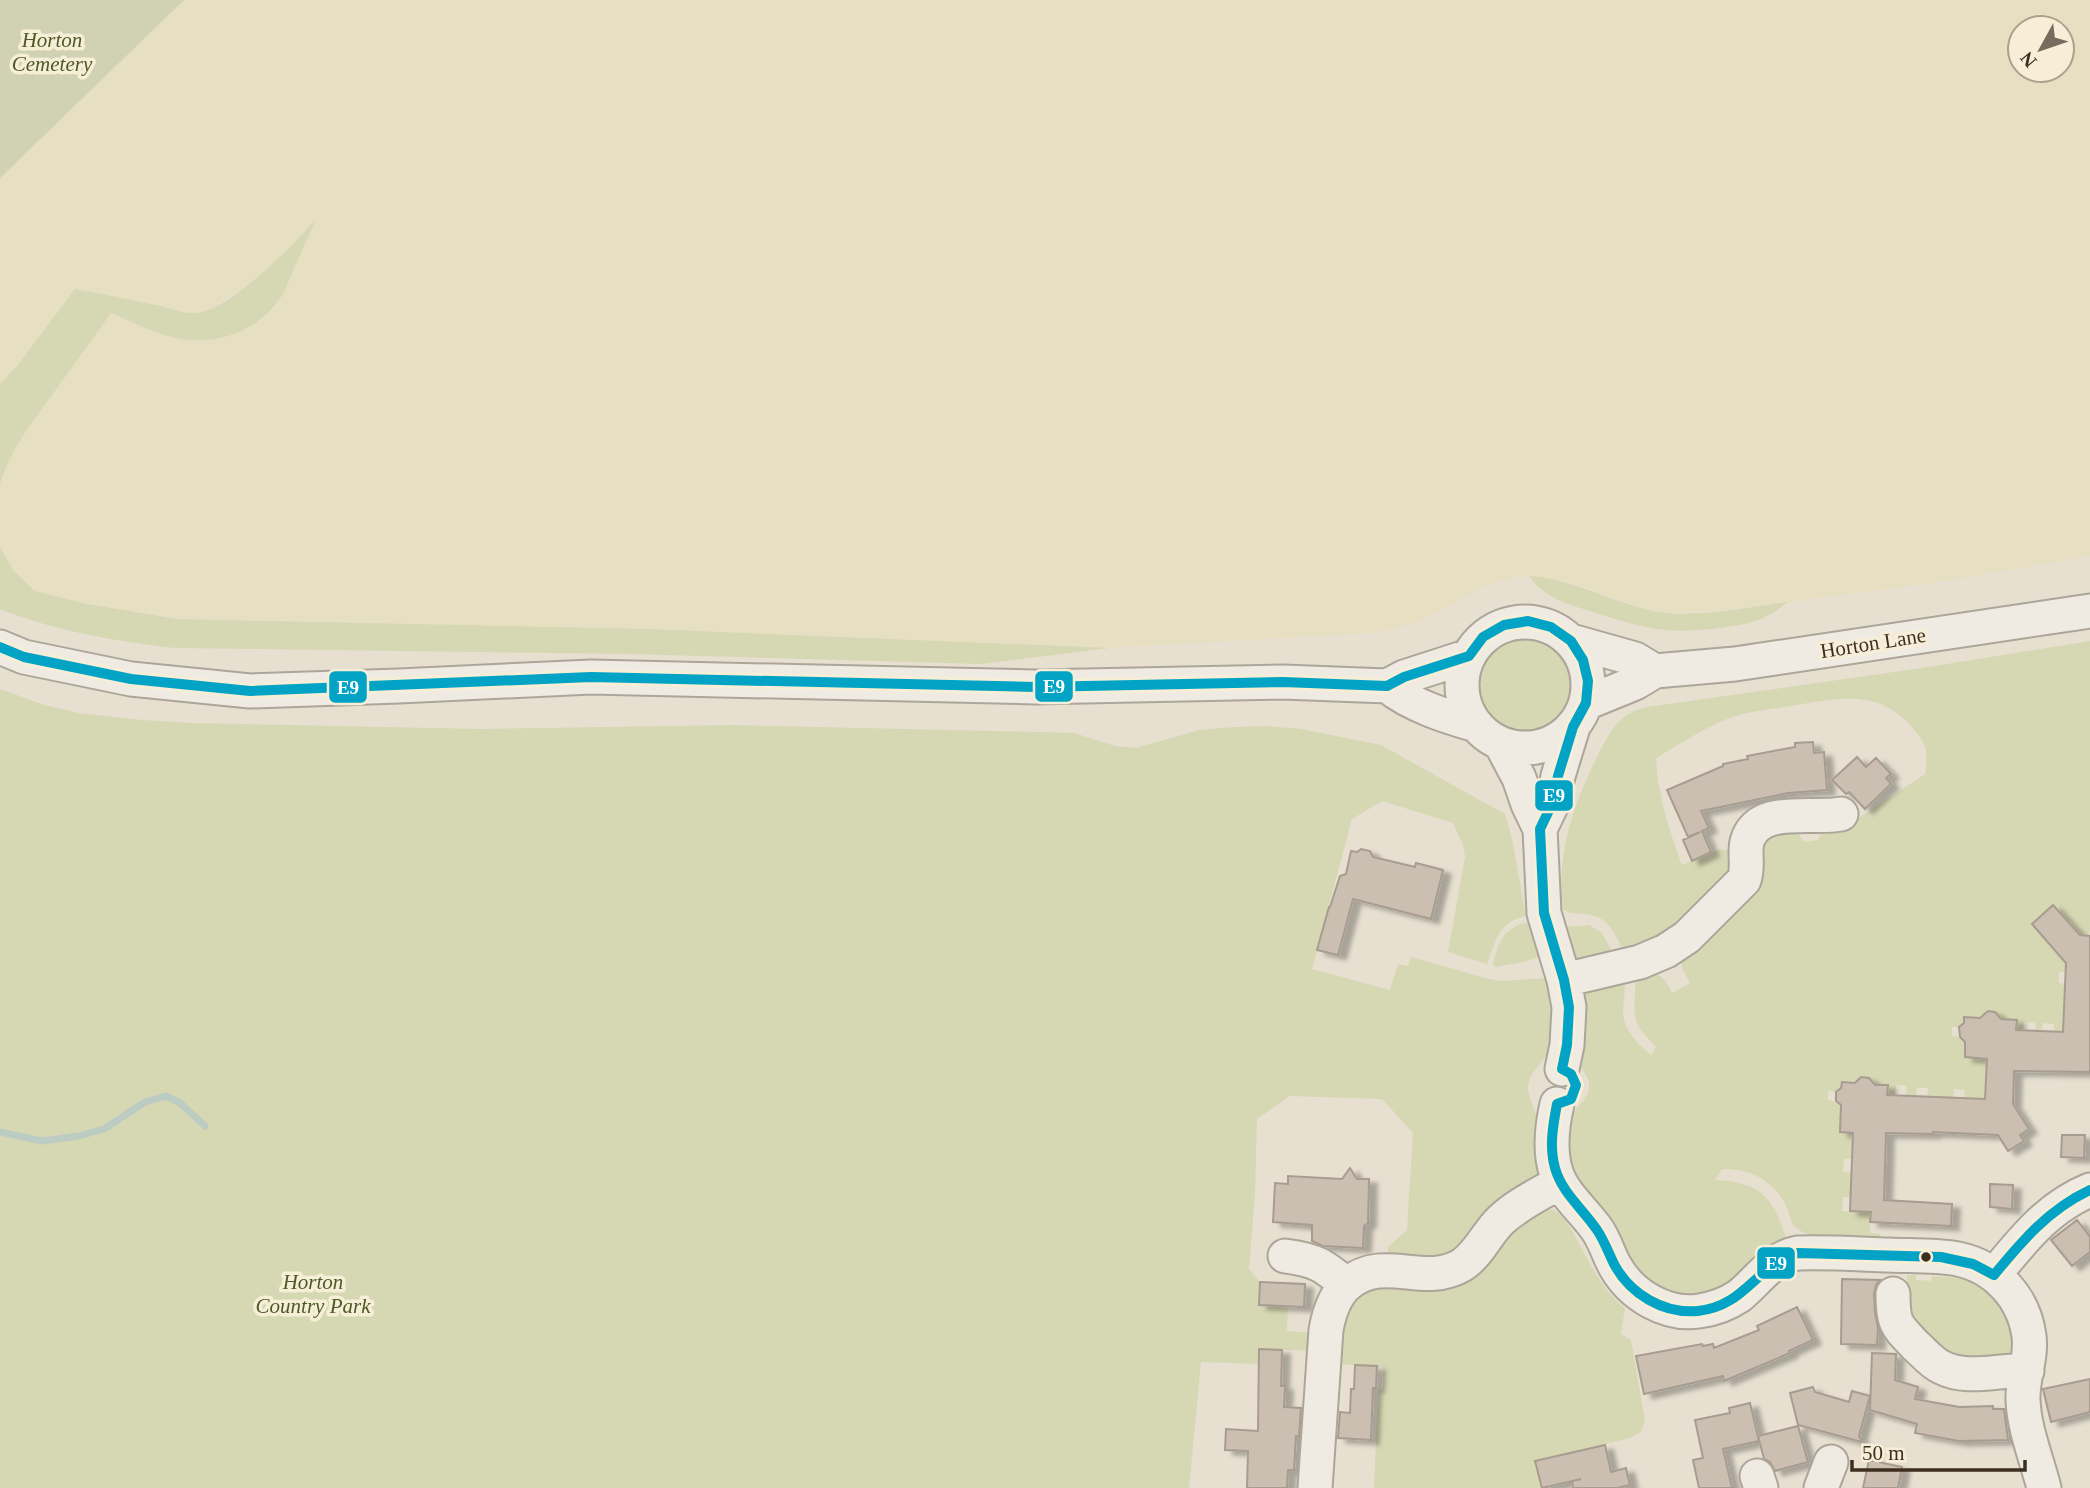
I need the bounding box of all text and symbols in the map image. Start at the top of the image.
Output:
north arrow [2006,14,2076,84]
park label: Horton Cemetery [12,28,93,76]
text: N [2016,47,2041,72]
street label: Horton Lane [1818,623,1928,663]
line badge: E9 [328,670,368,704]
line badge: E9 [1034,670,1074,703]
text: E9 [1043,676,1065,697]
text: E9 [337,677,359,698]
line badge: E9 [1534,779,1574,812]
text: E9 [1543,785,1565,806]
line badge: E9 [1756,1246,1796,1280]
unlabelled marker [1919,1250,1933,1264]
text: E9 [1765,1253,1787,1274]
park label: Horton Country Park [256,1270,371,1318]
scale bar [1852,1428,2025,1472]
text: 50 m [1862,1441,1905,1465]

